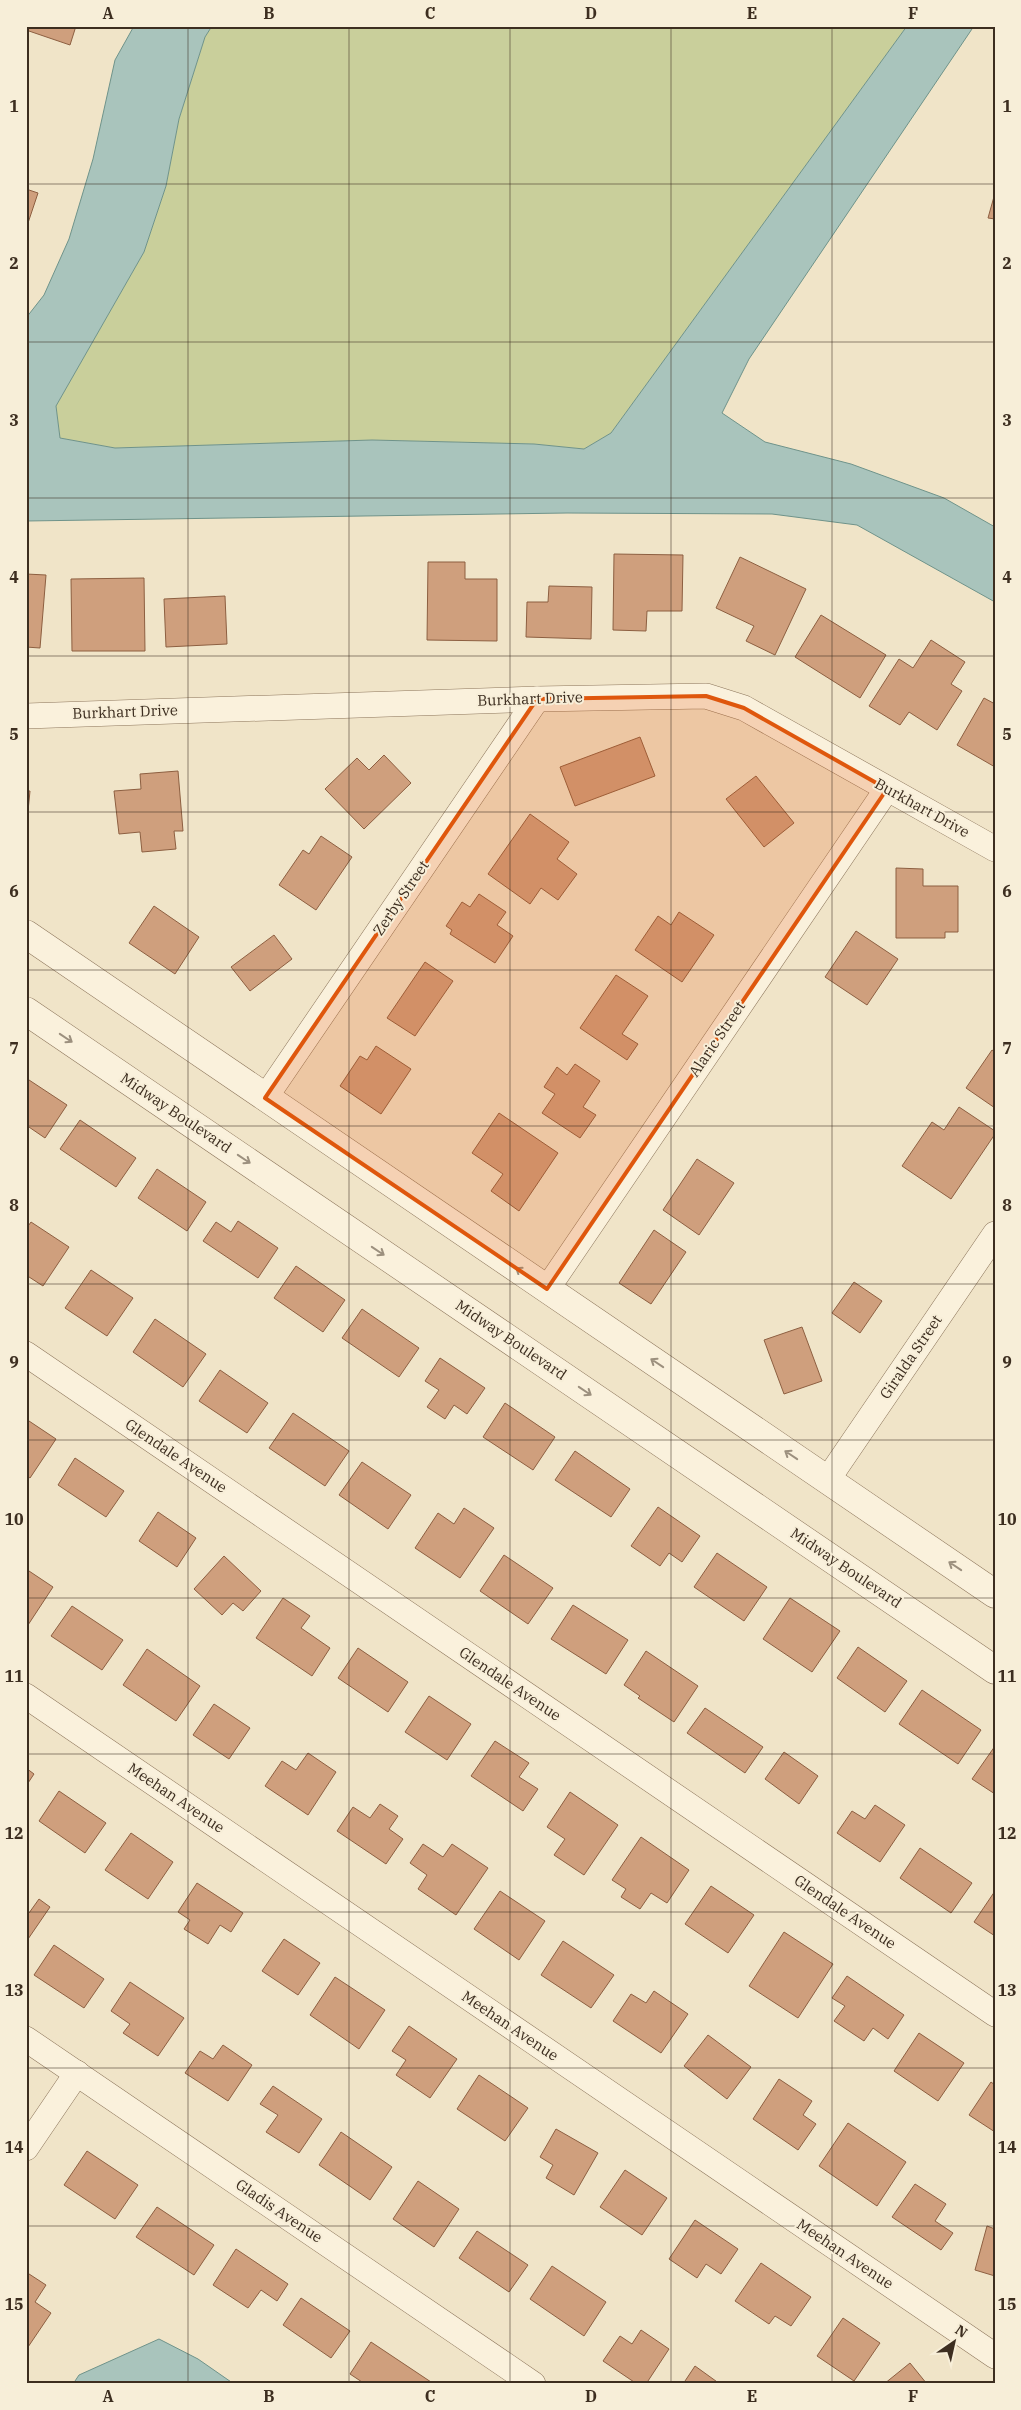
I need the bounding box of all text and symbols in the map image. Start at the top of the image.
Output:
text: A [102,3,114,23]
text: B [263,3,275,23]
text: C [425,3,435,23]
text: D [585,3,597,23]
text: E [747,3,757,23]
text: F [908,3,918,23]
text: 1 [9,96,19,116]
text: 1 [1002,96,1012,116]
text: 2 [9,253,19,273]
text: 2 [1002,253,1012,273]
text: 3 [9,410,19,430]
text: 3 [1002,410,1012,430]
text: 4 [9,567,19,587]
text: 4 [1002,567,1012,587]
street label: Burkhart Drive [477,687,583,710]
street label: Burkhart Drive [72,700,178,723]
text: 5 [9,724,19,744]
text: 5 [1002,724,1012,744]
street label: Burkhart Drive [871,774,973,841]
street label: Zerby Street [368,856,433,939]
text: 6 [9,881,19,901]
text: 6 [1002,881,1012,901]
street label: Alaric Street [684,997,749,1080]
one-way arrow [59,1033,73,1043]
text: 7 [9,1038,19,1058]
text: 7 [1002,1038,1012,1058]
street label: Midway Boulevard [117,1068,236,1157]
one-way arrow [237,1154,251,1165]
text: 8 [9,1195,19,1215]
text: 8 [1002,1195,1012,1215]
one-way arrow [371,1246,385,1256]
one-way arrow [516,1267,530,1277]
street label: Midway Boulevard [452,1295,571,1384]
street label: Giralda Street [875,1311,946,1403]
text: 9 [9,1352,19,1372]
text: 9 [1002,1352,1012,1372]
one-way arrow [650,1358,664,1368]
one-way arrow [578,1386,592,1396]
street label: Glendale Avenue [122,1414,231,1497]
one-way arrow [785,1450,799,1460]
text: 10 [4,1509,24,1529]
text: 10 [997,1509,1017,1529]
street label: Midway Boulevard [787,1523,906,1612]
one-way arrow [948,1561,962,1571]
street label: Glendale Avenue [456,1642,565,1725]
text: 11 [4,1666,24,1686]
text: 11 [997,1666,1017,1686]
street label: Meehan Avenue [124,1758,228,1837]
text: 12 [4,1823,24,1843]
text: 12 [997,1823,1017,1843]
street label: Glendale Avenue [791,1870,900,1953]
text: 13 [4,1980,24,2000]
text: 13 [997,1980,1017,2000]
street label: Meehan Avenue [458,1986,562,2065]
text: 14 [4,2137,24,2157]
text: 14 [997,2137,1017,2157]
street label: Gladis Avenue [232,2175,326,2247]
street label: Meehan Avenue [793,2214,897,2293]
text: 15 [4,2294,24,2314]
text: 15 [997,2294,1017,2314]
north arrow [928,2318,978,2368]
text: N [952,2321,971,2342]
text: A [102,2386,114,2406]
text: B [263,2386,275,2406]
text: C [425,2386,435,2406]
text: D [585,2386,597,2406]
text: E [747,2386,757,2406]
text: F [908,2386,918,2406]

